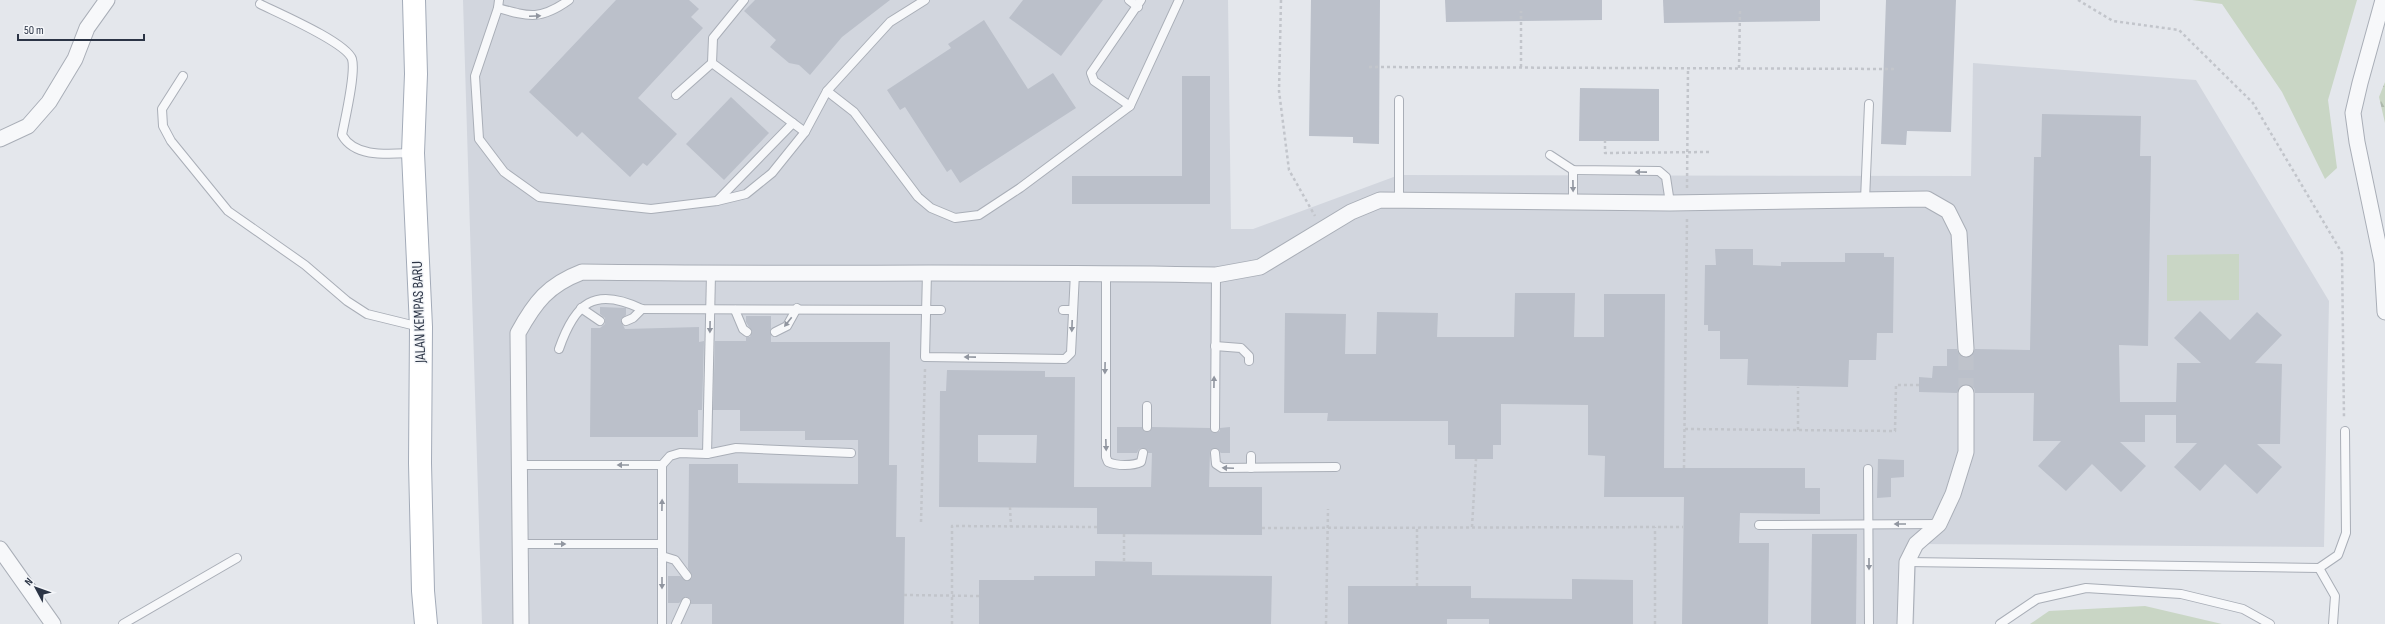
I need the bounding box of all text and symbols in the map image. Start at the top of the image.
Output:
one-way arrow [529,12,541,19]
scale bar [18,16,144,42]
text: 50 m [24,23,44,38]
one-way arrow [1634,169,1647,175]
one-way arrow [1570,180,1576,193]
street label: JALAN KEMPAS BARU [408,261,430,364]
one-way arrow [784,317,792,328]
one-way arrow [1069,320,1075,333]
one-way arrow [707,321,713,334]
one-way arrow [963,354,976,360]
one-way arrow [1102,362,1108,375]
one-way arrow [1211,376,1218,388]
one-way arrow [1103,439,1109,452]
one-way arrow [616,462,629,468]
one-way arrow [1222,464,1234,471]
one-way arrow [659,498,665,511]
one-way arrow [1893,521,1906,527]
one-way arrow [554,541,567,547]
one-way arrow [1866,558,1872,571]
north arrow [16,568,56,608]
text: N [22,575,36,588]
one-way arrow [659,577,665,590]

